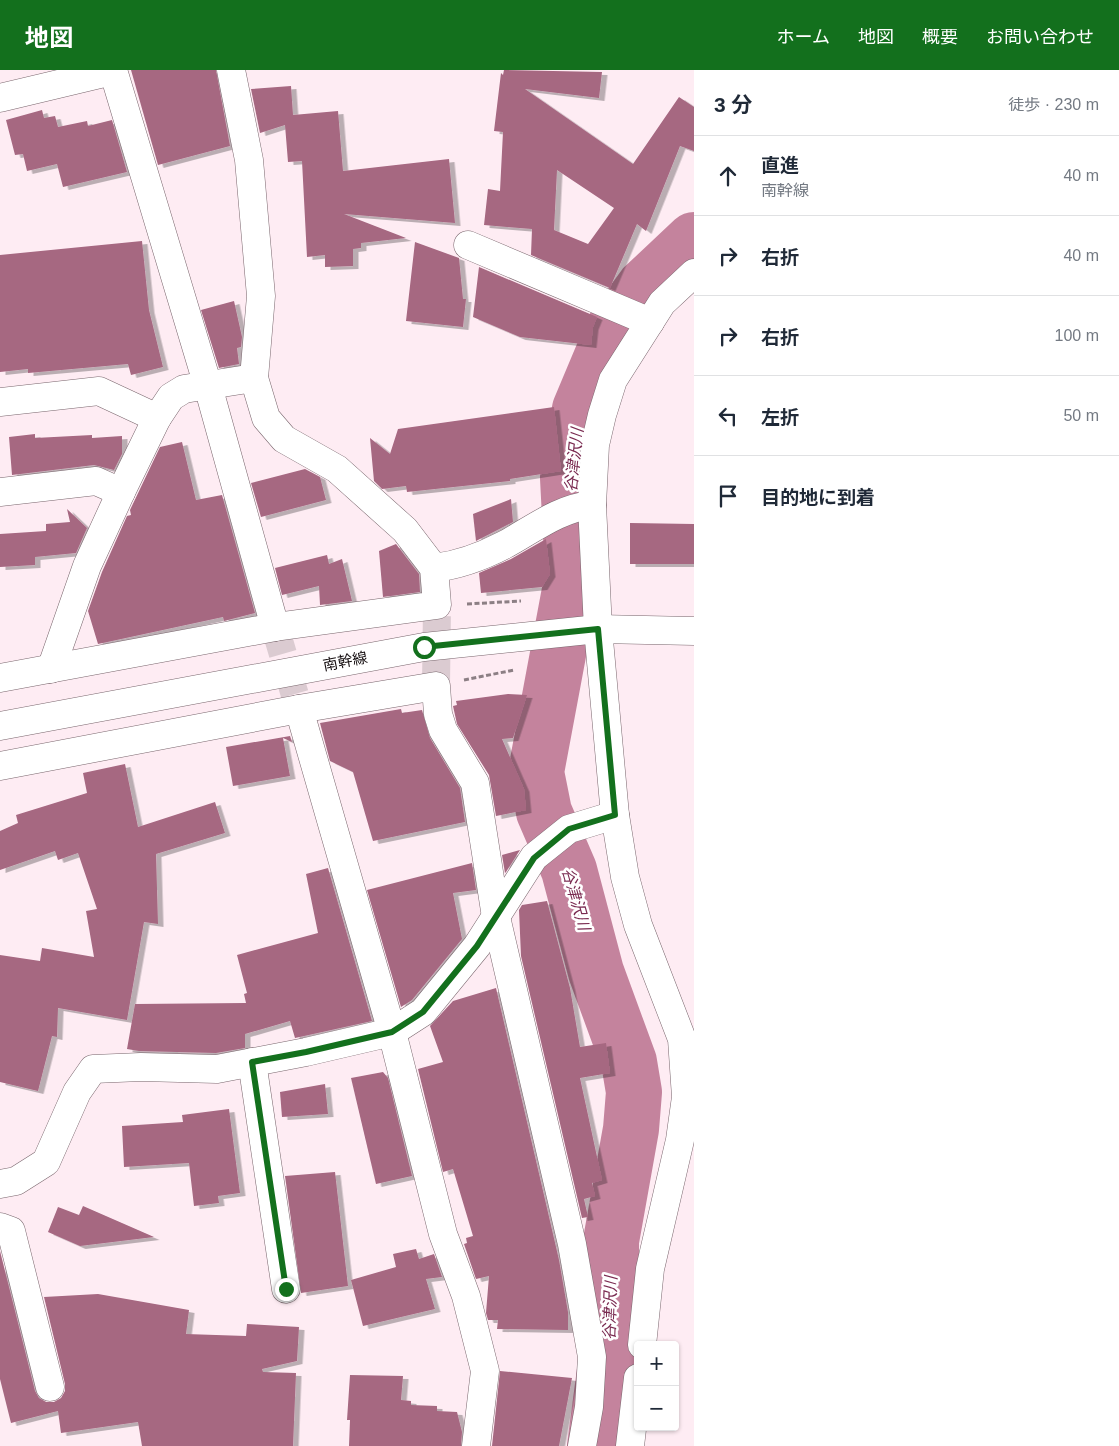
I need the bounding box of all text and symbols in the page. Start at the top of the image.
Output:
text: 地図 [25,24,73,51]
text: ホーム [777,27,830,47]
text: 地図 [858,27,894,47]
text: 概要 [922,27,958,47]
text: お問い合わせ [986,27,1094,47]
text: 3 分 [714,93,753,116]
text: 徒歩 · 230 m [1008,96,1099,113]
text: 直進 [761,155,799,176]
icon: ahead [714,162,742,190]
text: 40 m [1063,167,1099,184]
text: 南幹線 [761,182,809,199]
icon: right [714,242,742,270]
text: 右折 [761,247,799,268]
text: 40 m [1063,247,1099,264]
icon: right [714,322,742,350]
text: 右折 [761,327,799,348]
text: 100 m [1055,327,1099,344]
icon: left [714,402,742,430]
text: 左折 [761,407,799,428]
text: 50 m [1063,407,1099,424]
water label: 谷津沢川 [562,425,586,493]
icon: arrive [714,482,742,510]
text: 目的地に到着 [761,487,875,508]
route start [413,636,436,659]
street label: 南幹線 [321,648,369,674]
water label: 谷津沢川 [559,866,594,934]
water label: 谷津沢川 [600,1274,620,1340]
route end [275,1278,298,1301]
map controls [634,1341,679,1431]
button: + [634,1341,679,1386]
button: − [634,1386,679,1431]

